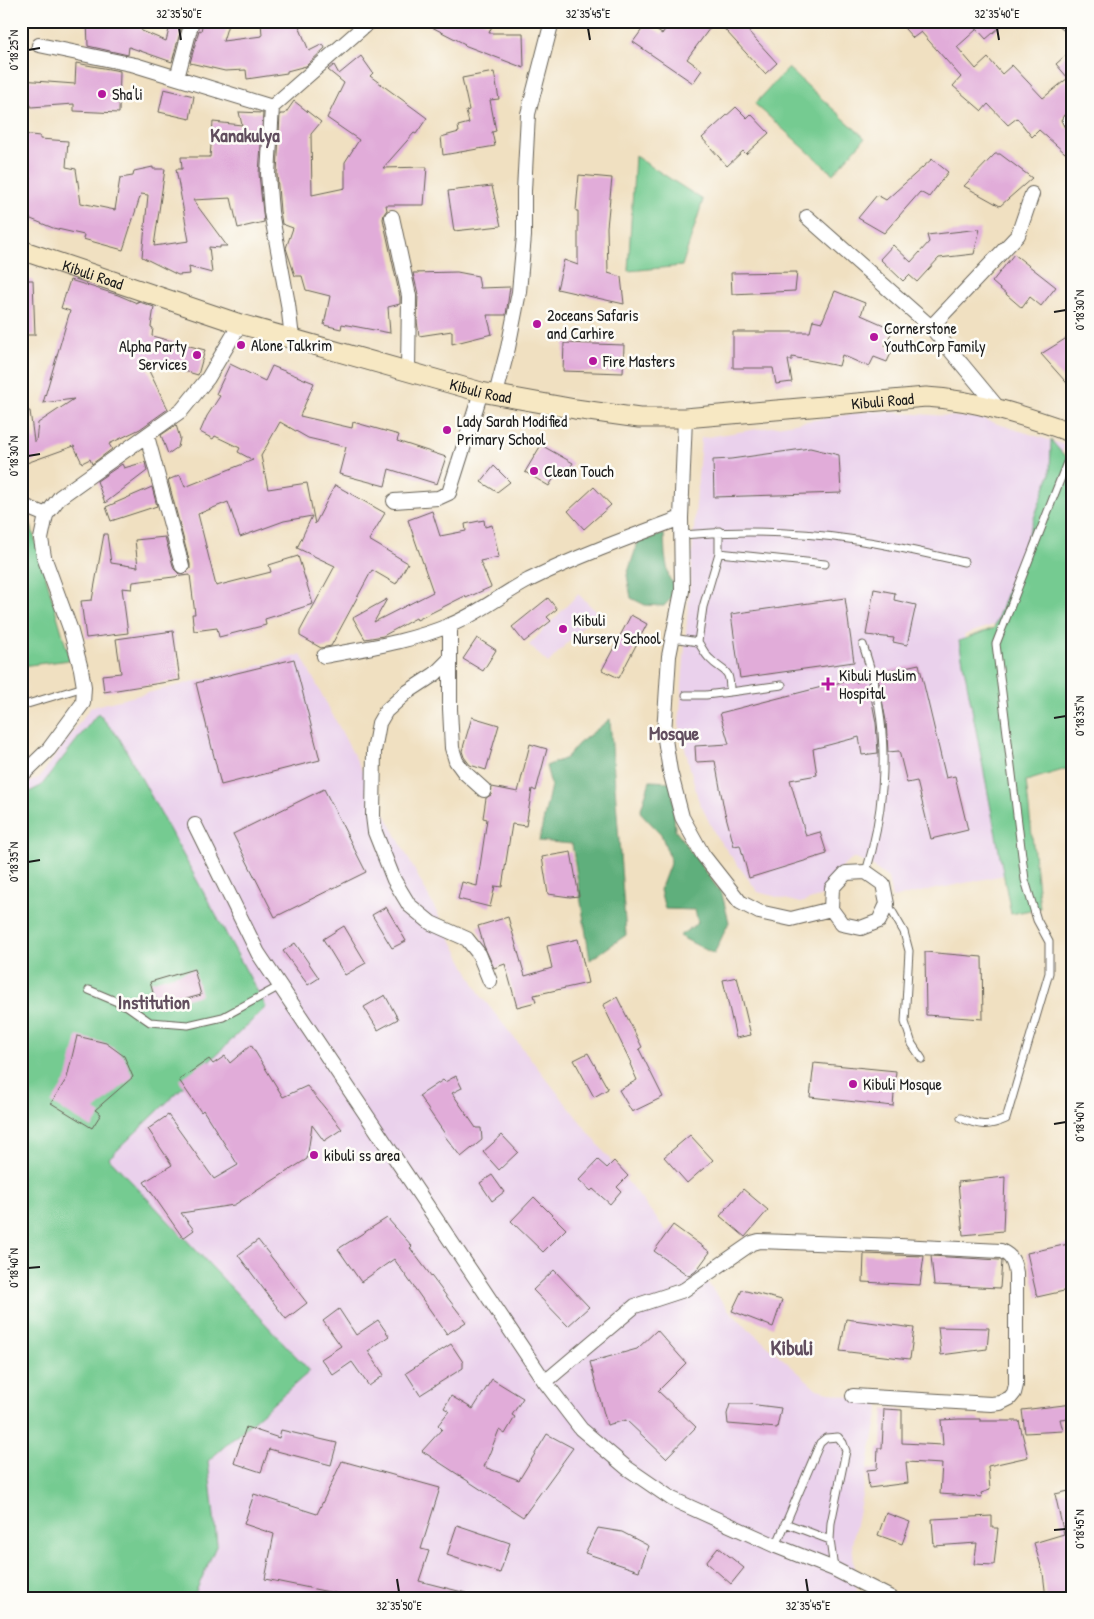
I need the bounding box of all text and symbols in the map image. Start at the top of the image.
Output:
text: 32°35'50"E [156,5,202,22]
text: 32°35'45"E [566,5,611,22]
text: 32°35'40"E [974,5,1020,22]
text: 0°18'25"N [5,30,22,70]
place label: Sha'li [112,83,143,105]
marker: Sha'li [96,88,108,100]
district label: Kanakulya [210,122,280,149]
street label: Kibuli Road [60,254,126,295]
text: 0°18'30"N [1071,290,1088,330]
place label: 2oceans Safaris and Carhire [547,304,638,344]
place label: Cornerstone YouthCorp Family [884,317,986,357]
marker: 2oceans Safaris and Carhire [531,318,543,330]
marker: Cornerstone YouthCorp Family [868,331,880,343]
place label: Alone Talkrim [251,334,332,356]
place label: Alpha Party Services [119,335,187,375]
marker: Alone Talkrim [235,339,247,351]
marker: Alpha Party Services [191,349,203,361]
place label: Fire Masters [602,350,675,372]
marker: Fire Masters [587,355,599,367]
street label: Kibuli Road [447,373,513,408]
street label: Kibuli Road [850,387,915,414]
place label: Lady Sarah Modified Primary School [457,410,567,450]
marker: Lady Sarah Modified Primary School [441,424,453,436]
text: 0°18'30"N [5,436,22,476]
place label: Clean Touch [544,460,614,482]
marker: Clean Touch [528,465,540,477]
place label: Kibuli Nursery School [573,609,661,649]
marker: Kibuli Nursery School [557,623,569,635]
place label: Kibuli Muslim Hospital [839,664,916,704]
marker: Kibuli Muslim Hospital [821,677,835,691]
text: 0°18'35"N [1071,696,1088,736]
district label: Mosque [649,720,700,747]
text: 0°18'35"N [5,842,22,882]
district label: Institution [118,989,191,1015]
place label: Kibuli Mosque [863,1073,942,1095]
marker: Kibuli Mosque [847,1078,859,1090]
text: 0°18'40"N [1071,1102,1088,1142]
place label: kibuli ss area [324,1144,400,1166]
marker: kibuli ss area [308,1149,320,1161]
text: 0°18'40"N [5,1248,22,1288]
district label: Kibuli [770,1333,814,1362]
text: 0°18'45"N [1071,1509,1088,1549]
text: 32°35'50"E [376,1597,422,1614]
text: 32°35'45"E [786,1597,831,1614]

